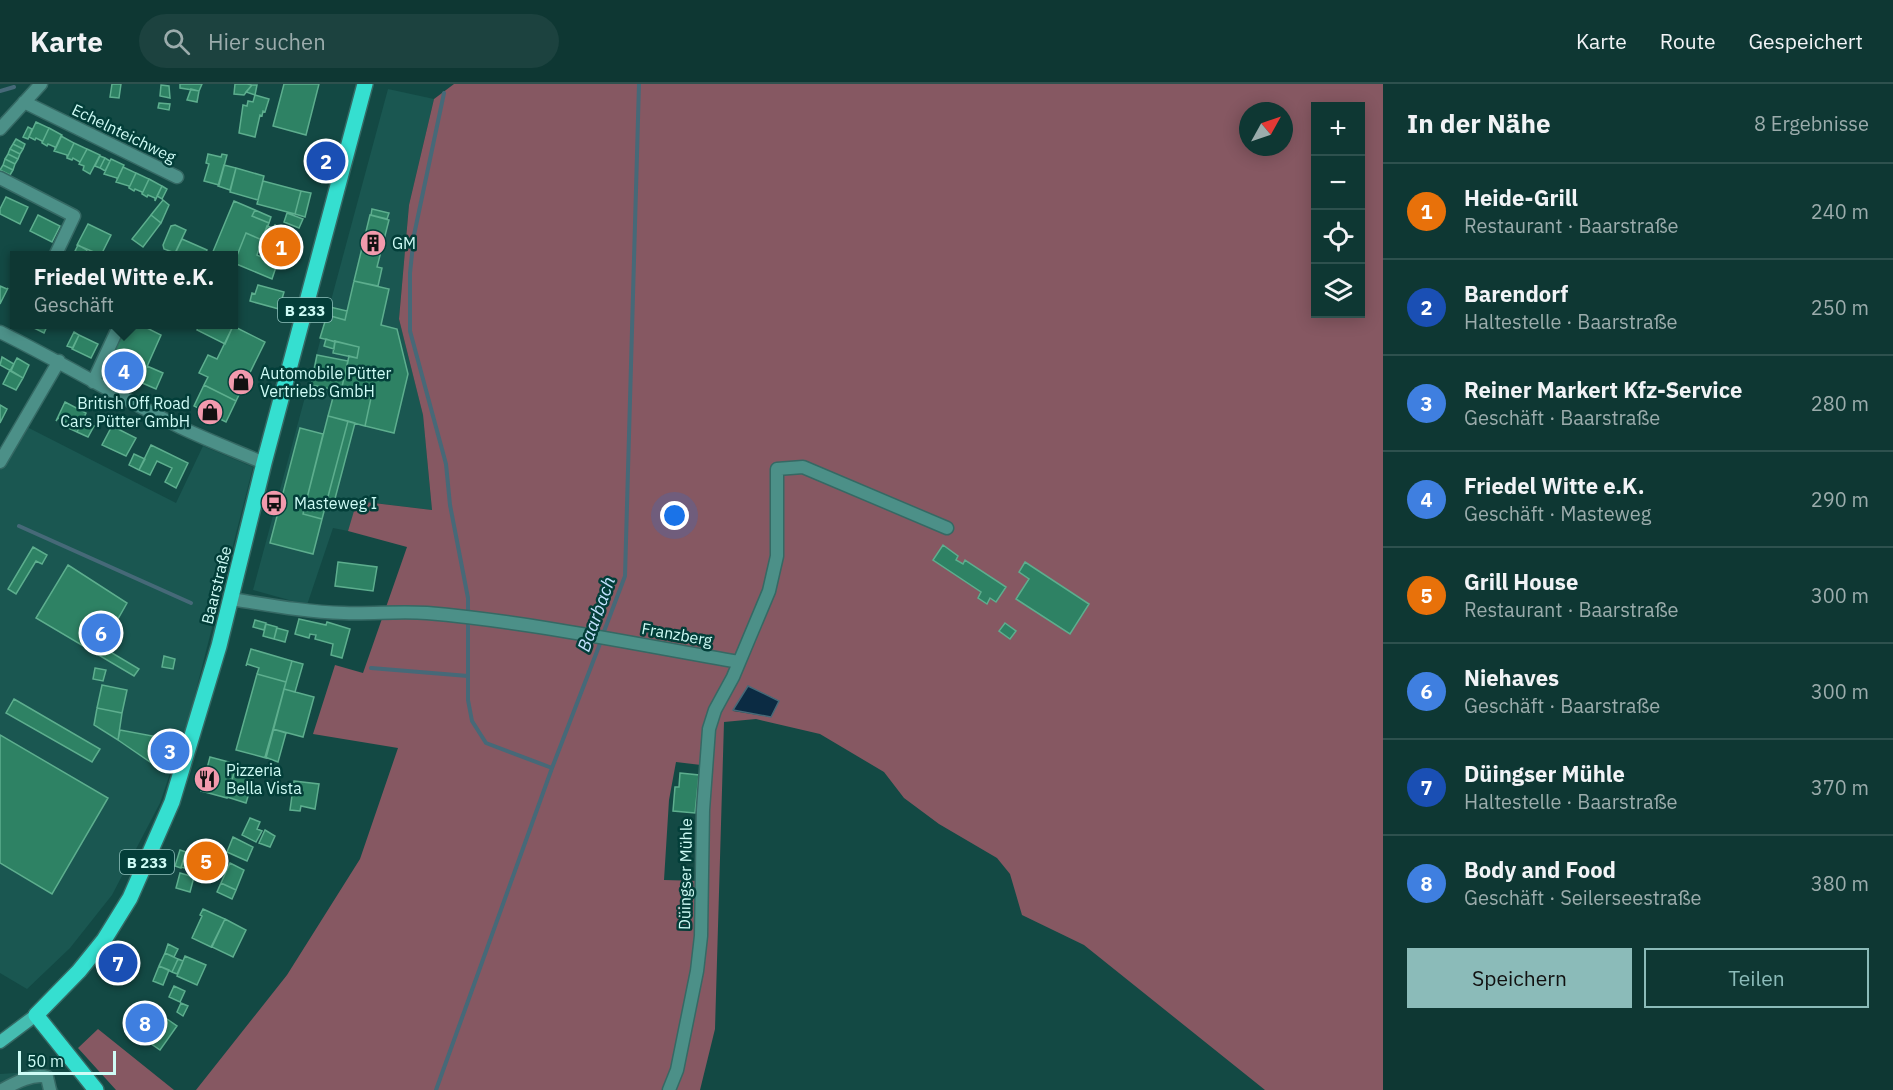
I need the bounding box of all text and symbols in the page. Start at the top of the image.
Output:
search box [139,14,559,68]
text: Karte [30,23,103,60]
icon: search [160,25,193,58]
text: Hier suchen [208,27,326,56]
text: Karte [1576,27,1627,55]
text: Route [1660,27,1716,55]
text: Gespeichert [1749,27,1863,55]
street label: Echelnteichweg [69,99,180,167]
north arrow [1239,102,1293,156]
map controls [1311,102,1365,318]
button: + [1311,102,1365,156]
text: In der Nähe [1407,106,1551,140]
text: 8 Ergebnisse [1754,110,1869,137]
pin: 2 [306,138,346,184]
button: − [1311,156,1365,210]
text: Heide-Grill [1464,183,1578,212]
text: 1 [1421,198,1433,225]
text: 240 m [1811,198,1869,225]
button: locate [1311,210,1365,264]
text: Restaurant · Baarstraße [1464,212,1679,239]
pin: 1 [262,224,300,270]
building icon: GM [358,228,388,258]
place label: GM [392,233,416,253]
popup [10,251,238,329]
text: Friedel Witte e.K. [34,262,214,291]
button: layers [1311,264,1365,318]
text: Barendorf [1464,279,1568,308]
text: Geschäft [34,291,114,318]
text: 2 [1421,294,1433,321]
text: 250 m [1811,294,1869,321]
road number: B 233 [278,298,332,322]
text: Haltestelle · Baarstraße [1464,308,1677,335]
pin: 4 [104,348,144,394]
place label: Automobile Pütter Vertriebs GmbH [260,363,392,401]
shop icon: Automobile Pütter Vertriebs GmbH [226,367,256,397]
text: Reiner Markert Kfz-Service [1464,375,1742,404]
text: 3 [1421,390,1433,417]
text: 280 m [1811,390,1869,417]
place label: British Off Road Cars Pütter GmbH [60,393,190,431]
shop icon: British Off Road Cars Pütter GmbH [195,397,225,427]
text: Geschäft · Baarstraße [1464,404,1660,431]
text: Friedel Witte e.K. [1464,471,1644,500]
text: 4 [1421,486,1433,513]
text: 290 m [1811,486,1869,513]
bus stop icon: Masteweg I [259,488,289,518]
place label: Masteweg I [294,493,377,513]
text: Geschäft · Masteweg [1464,500,1651,527]
your location [660,501,689,530]
street label: Baarstraße [197,544,235,626]
text: Grill House [1464,567,1578,596]
water label: Baarbach [572,573,620,655]
text: 5 [1421,582,1433,609]
text: 300 m [1811,582,1869,609]
text: Restaurant · Baarstraße [1464,596,1679,623]
pin: 6 [82,610,120,656]
street label: Franzberg [640,618,714,650]
text: Niehaves [1464,663,1559,692]
text: 6 [1421,678,1433,705]
text: 300 m [1811,678,1869,705]
text: Geschäft · Baarstraße [1464,692,1660,719]
pin: 3 [150,728,190,774]
text: Düingser Mühle [1464,759,1625,788]
place label: Pizzeria Bella Vista [226,760,302,798]
restaurant icon: Pizzeria Bella Vista [192,764,222,794]
text: 7 [1421,774,1433,801]
text: 370 m [1811,774,1869,801]
text: Haltestelle · Baarstraße [1464,788,1677,815]
street label: Düingser Mühle [674,818,696,930]
pin: 5 [186,838,226,884]
road number: B 233 [120,850,174,874]
text: Body and Food [1464,855,1616,884]
text: 8 [1421,870,1433,897]
text: 380 m [1811,870,1869,897]
text: Geschäft · Seilerseestraße [1464,884,1702,911]
pin: 7 [98,940,138,986]
button: Speichern [1407,948,1632,1008]
button: Teilen [1644,948,1869,1008]
pin: 8 [126,1000,164,1046]
scale bar [18,1048,116,1076]
text: 50 m [27,1051,64,1071]

